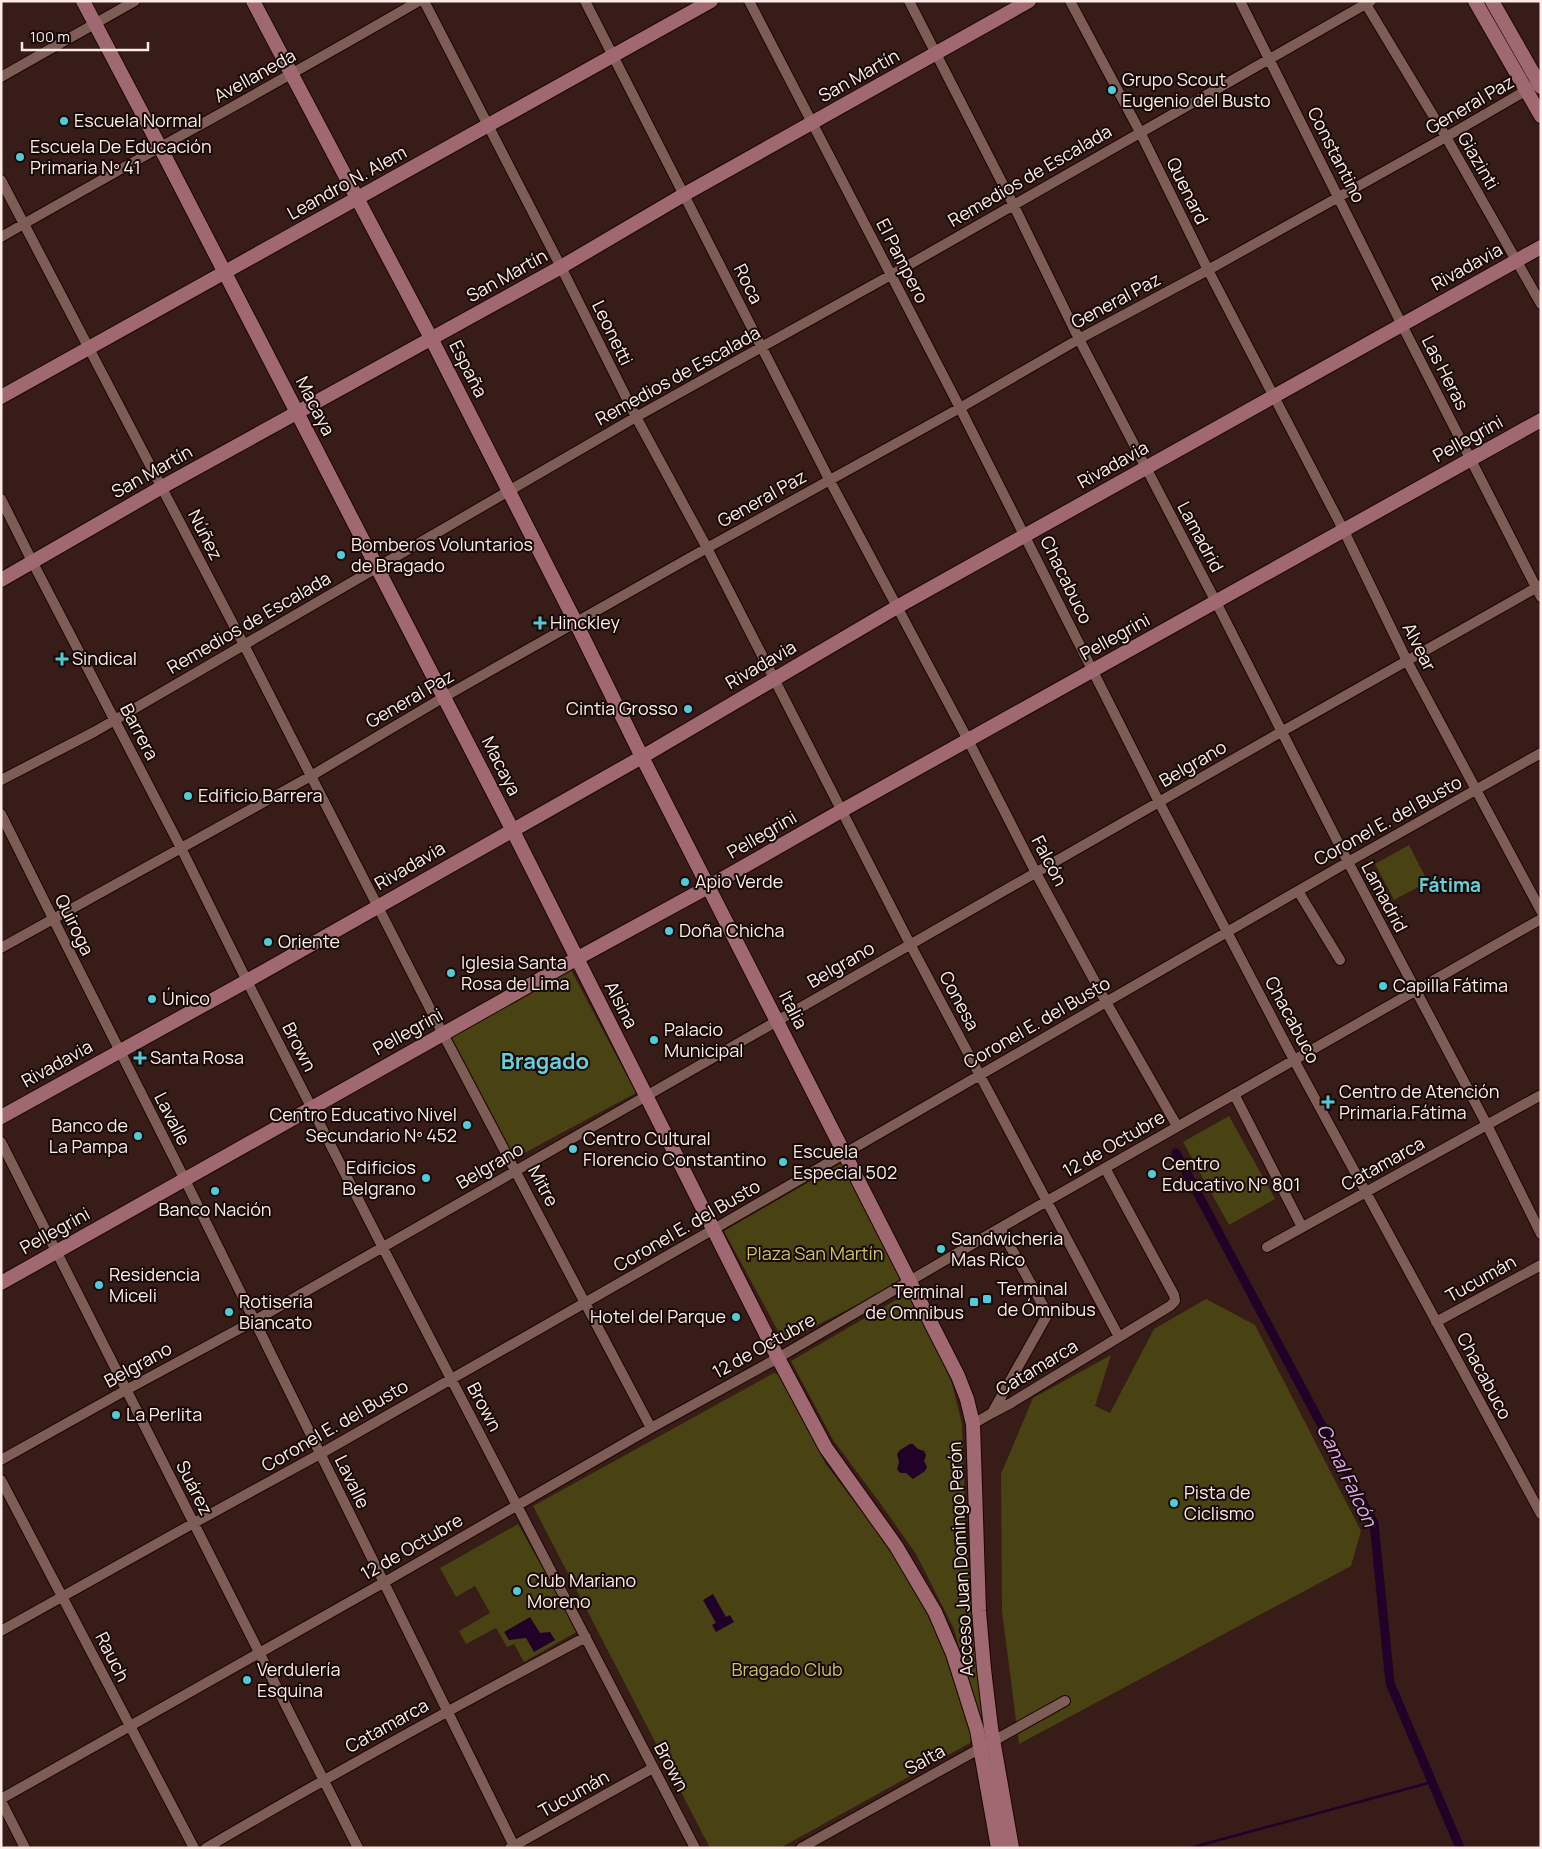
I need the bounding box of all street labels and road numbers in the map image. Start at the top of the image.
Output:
street label: Avellaneda [209,43,300,107]
street label: San Martín [814,43,903,107]
street label: General Paz [1421,69,1518,139]
street label: Constantino [1303,103,1371,206]
street label: Remedios de Escalada [943,118,1116,232]
street label: Giazinti [1453,127,1505,194]
street label: Leandro N. Alem [283,139,410,225]
street label: Quenard [1161,153,1214,228]
street label: El Pampero [871,214,934,307]
street label: Rivadavia [1427,237,1506,295]
street label: San Martín [462,243,551,307]
street label: Roca [729,259,769,308]
street label: General Paz [1067,267,1164,334]
street label: Leonetti [587,296,639,369]
street label: Remedios de Escalada [591,320,764,430]
street label: Las Heras [1417,331,1475,414]
street label: España [444,336,493,401]
street label: Macaya [291,372,341,439]
street label: Pellegrini [1428,409,1507,467]
street label: Rivadavia [1073,435,1152,493]
street label: San Martín [107,439,196,503]
street label: General Paz [713,464,810,532]
street label: Lamadrid [1172,497,1229,576]
street label: Núñez [183,505,229,564]
street label: Chacabuco [1035,532,1099,628]
street label: Remedios de Escalada [162,565,335,679]
street label: Pellegrini [1075,607,1154,665]
street label: Alvear [1398,618,1442,675]
street label: Rivadavia [721,634,800,694]
street label: General Paz [361,663,458,733]
street label: Barrera [115,699,165,764]
street label: Macaya [477,732,527,799]
street label: Belgrano [1155,734,1230,792]
street label: Coronel E. del Busto [1309,770,1466,871]
street label: Pellegrini [722,805,801,864]
street label: Falcón [1027,831,1073,890]
street label: Rivadavia [370,835,449,895]
street label: Lamadrid [1356,857,1413,936]
street label: Quiroga [50,890,100,959]
street label: Belgrano [803,935,878,993]
street label: Conesa [934,967,986,1034]
street label: Coronel E. del Busto [959,970,1114,1074]
street label: Chacabuco [1260,972,1326,1067]
street label: Alsina [600,977,644,1032]
street label: Italia [774,986,814,1033]
street label: Pellegrini [368,1002,447,1060]
street label: Brown [277,1018,322,1075]
street label: Rivadavia [17,1034,96,1092]
street label: Lavalle [149,1088,196,1149]
street label: 12 de Octubre [1058,1104,1169,1182]
street label: Catamarca [1337,1130,1428,1196]
street label: Belgrano [452,1136,527,1194]
street label: Mitre [523,1161,565,1210]
street label: Coronel E. del Busto [609,1173,764,1277]
street label: Pellegrini [15,1201,94,1259]
street label: Tucumán [1441,1249,1520,1307]
street label: 12 de Octubre [708,1307,819,1383]
street label: Chacabuco [1452,1328,1518,1423]
street label: Catamarca [991,1333,1082,1401]
street label: Belgrano [99,1336,176,1393]
street label: Coronel E. del Busto [257,1373,412,1477]
street label: Brown [462,1378,508,1435]
street label: Acceso Juan Domingo Perón [942,1441,978,1677]
street label: Lavalle [330,1451,376,1512]
street label: Suárez [171,1456,219,1519]
street label: 12 de Octubre [356,1507,467,1585]
street label: Rauch [90,1628,136,1685]
street label: Catamarca [341,1692,432,1758]
street label: Brown [649,1738,695,1795]
street label: Salta [900,1738,949,1780]
street label: Tucumán [534,1764,613,1822]

